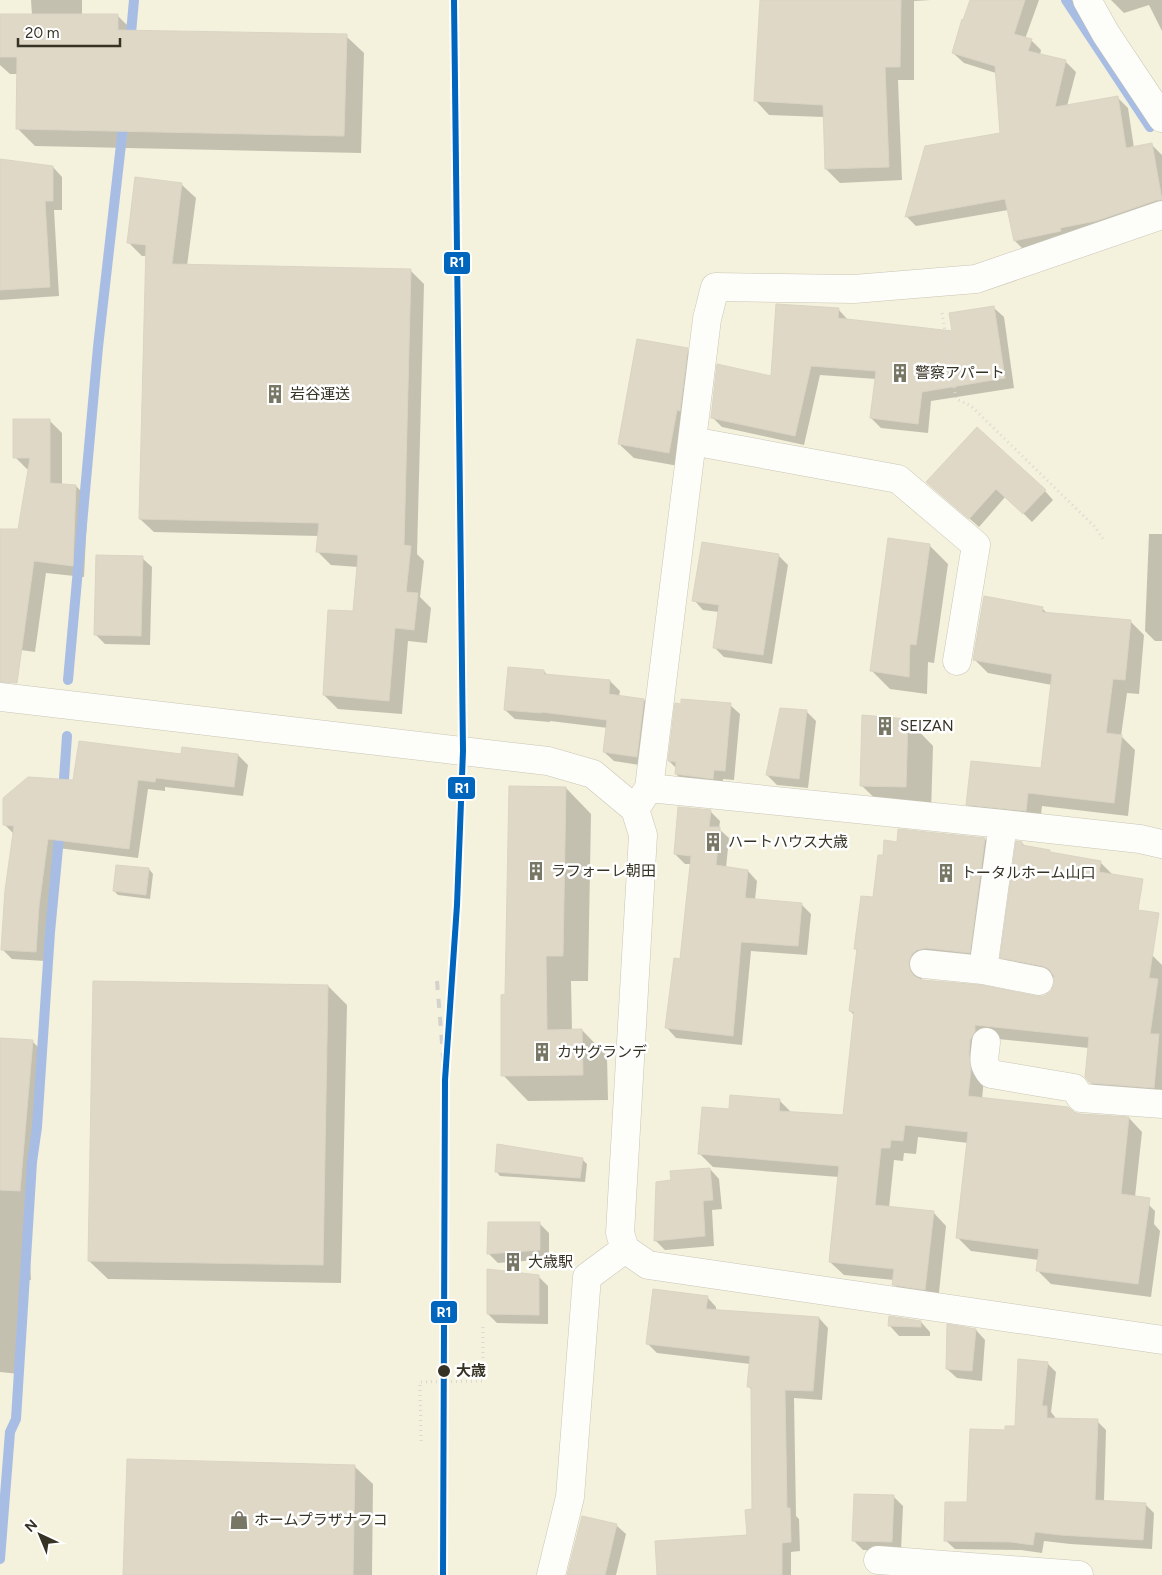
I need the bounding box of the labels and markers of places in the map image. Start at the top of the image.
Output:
building icon: 警察アパート [889,362,911,384]
place label: 警察アパート [915,364,1005,382]
building icon: 岩谷運送 [264,383,286,405]
place label: 岩谷運送 [290,385,350,403]
building icon: SEIZAN [874,715,896,737]
place label: SEIZAN [900,717,954,735]
building icon: ハートハウス大歳 [702,831,724,853]
place label: ハートハウス大歳 [728,833,848,851]
building icon: ラフォーレ朝田 [525,860,547,882]
place label: ラフォーレ朝田 [551,862,656,880]
building icon: トータルホーム山口 [935,862,957,884]
place label: トータルホーム山口 [961,864,1096,882]
building icon: カサグランデ [531,1041,553,1063]
place label: カサグランデ [557,1043,647,1061]
building icon: 大歳駅 [502,1251,524,1273]
place label: 大歳駅 [528,1253,573,1271]
place label: 大歳 [456,1362,486,1380]
marker: 大歳 [436,1363,452,1379]
shop icon: ホームプラザナフコ [228,1509,250,1531]
place label: ホームプラザナフコ [254,1511,388,1529]

